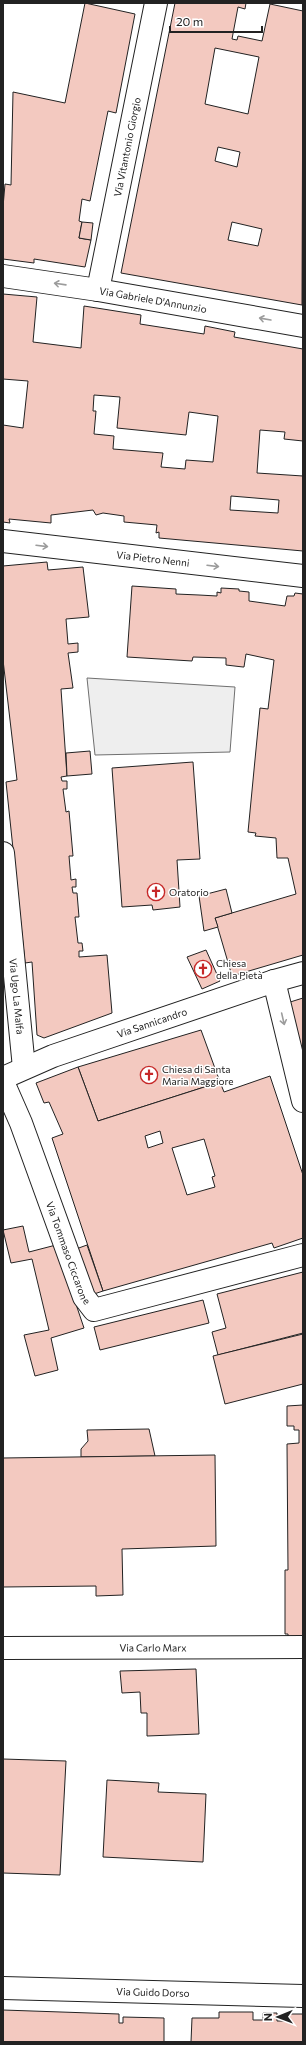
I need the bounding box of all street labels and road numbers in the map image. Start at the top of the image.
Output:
street label: Via Vitantonio Giorgio [111,96,143,198]
street label: Via Gabriele D'Annunzio [99,284,208,315]
street label: Via Pietro Nenni [116,548,190,569]
street label: Via Ugo La Malfa [7,958,27,1035]
street label: Via Sannicandro [115,1005,188,1040]
street label: Via Tommaso Ciccarone [44,1200,93,1307]
street label: Via Carlo Marx [119,1641,187,1654]
street label: Via Guido Dorso [116,1985,190,1999]

